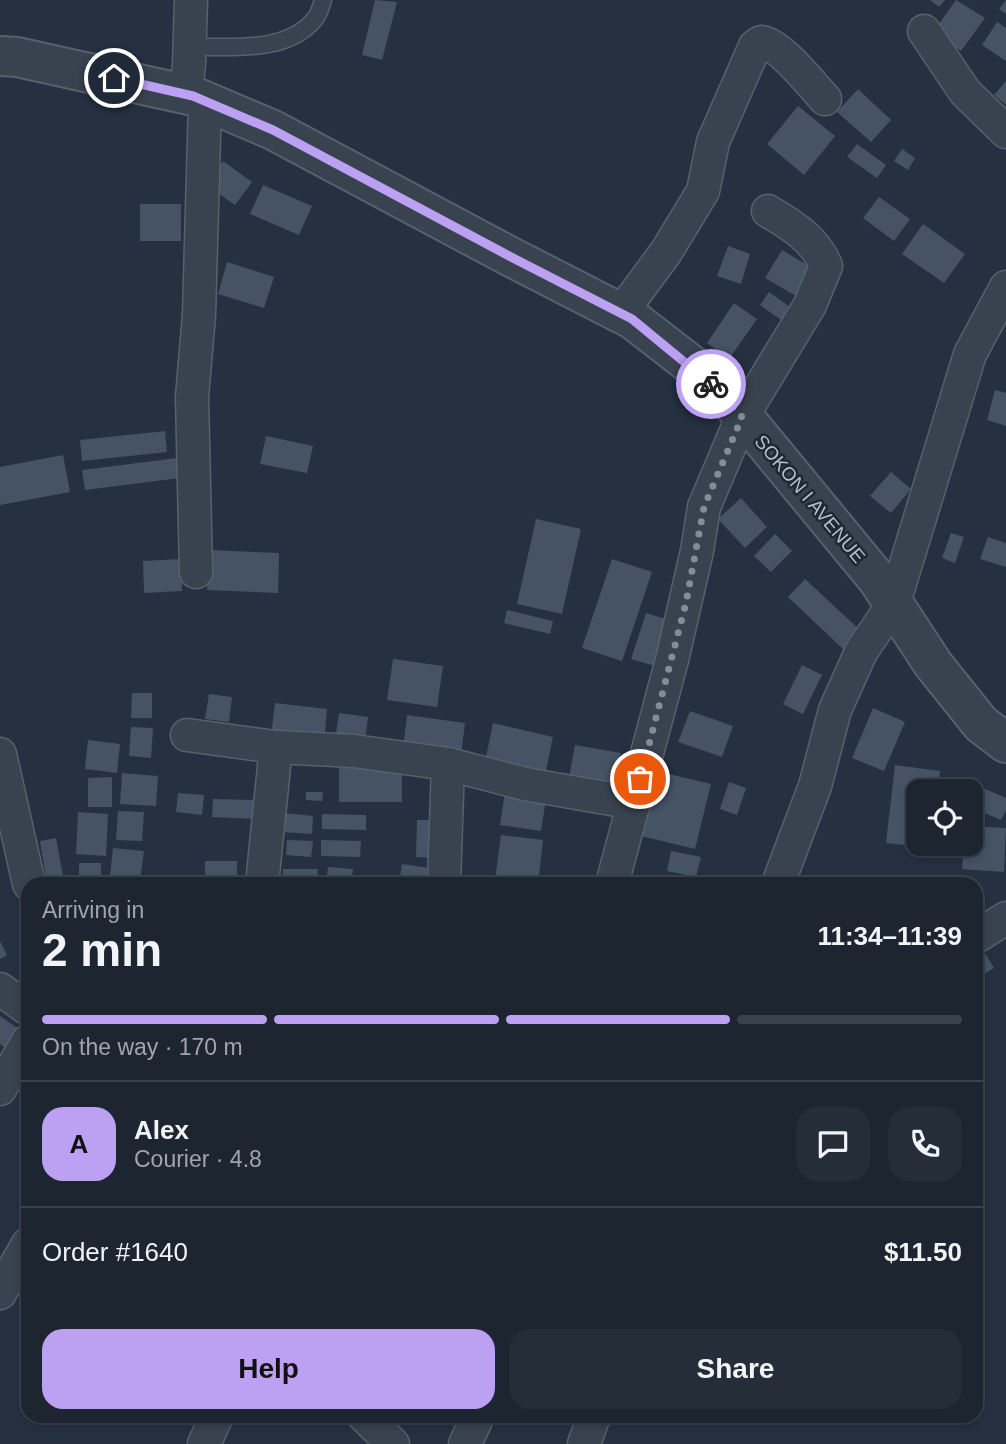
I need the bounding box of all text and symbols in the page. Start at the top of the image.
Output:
pin [84,48,144,108]
icon: home [95,59,133,97]
courier [676,349,746,419]
icon: bike [692,365,730,403]
street label: SOKON I AVENUE [750,431,870,567]
pin [610,749,670,809]
icon: bag [621,760,659,798]
map controls [906,779,983,856]
button: locate [906,779,983,856]
text: Arriving in [42,897,144,923]
text: 11:34–11:39 [817,921,962,951]
text: 2 min [42,924,162,976]
text: On the way · 170 m [42,1034,243,1060]
button: chat [796,1107,870,1181]
button: phone [888,1107,962,1181]
text: Alex [134,1115,189,1145]
text: A [70,1129,88,1159]
text: Courier · 4.8 [134,1146,262,1172]
text: Order #1640 [42,1237,188,1267]
text: $11.50 [884,1237,962,1267]
button: Help [42,1329,495,1409]
button: Share [509,1329,962,1409]

